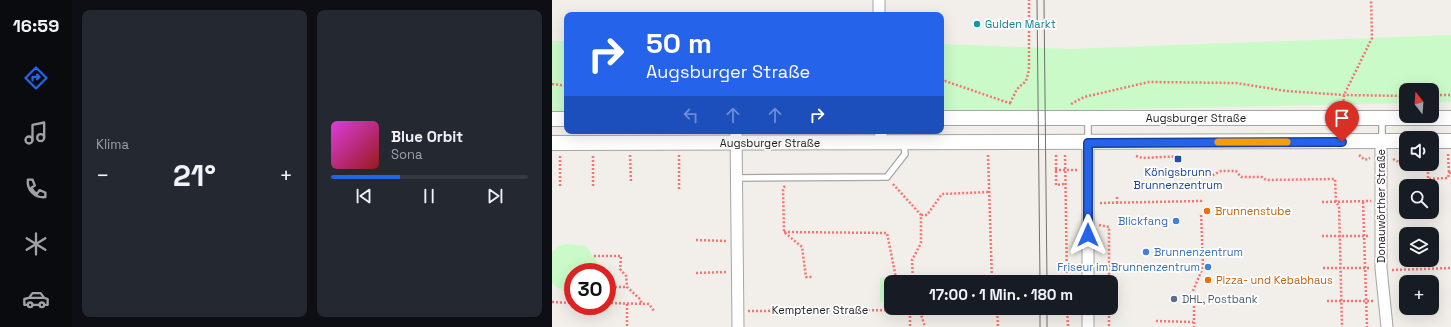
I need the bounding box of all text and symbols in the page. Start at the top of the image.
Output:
text: 16:59 [13,14,59,37]
place label: Gulden Markt [985,17,1056,31]
marker: Gulden Markt [972,19,982,29]
text: 50 m [646,25,712,61]
icon: right [580,28,632,80]
text: Augsburger Straße [646,60,810,83]
icon: directions [22,64,50,92]
north arrow [1399,83,1439,123]
map controls [1399,83,1439,315]
pin [1325,101,1359,142]
icon: left [680,104,702,126]
icon: ahead [722,104,744,126]
icon: ahead [764,104,786,126]
icon: right [806,104,828,126]
icon: arrive [1331,107,1353,129]
street label: Augsburger Straße [1146,111,1246,125]
icon: music [22,119,50,147]
text: Blue Orbit [391,127,463,146]
button: sound [1399,131,1439,171]
text: Klima [96,136,129,153]
street label: Augsburger Straße [720,136,820,150]
text: Sona [391,146,422,163]
street label: Donauwörther Straße [1374,149,1388,263]
marker: Königsbrunn Brunnenzentrum [1173,154,1183,164]
text: 21° [173,156,216,195]
text: − [96,161,110,189]
text: + [279,161,293,189]
place label: Königsbrunn Brunnenzentrum [1134,165,1222,192]
icon: phone [22,175,50,203]
button: search [1399,179,1439,219]
icon: previous [353,185,375,207]
icon: pause [418,185,440,207]
icon: next [484,185,506,207]
place label: Brunnenstube [1215,204,1291,218]
marker: Brunnenstube [1202,206,1212,216]
position arrow [1067,214,1109,256]
place label: Blickfang [1118,214,1168,228]
marker: Blickfang [1171,216,1181,226]
button: layers [1399,227,1439,267]
icon: climate [22,230,50,258]
place label: Brunnenzentrum [1154,245,1243,259]
marker: Brunnenzentrum [1141,247,1151,257]
place label: Friseur im Brunnenzentrum [1057,260,1200,274]
marker: Friseur im Brunnenzentrum [1203,262,1213,272]
speed limit sign: 30 [564,263,616,315]
place label: Pizza- und Kebabhaus [1216,273,1333,287]
marker: Pizza- und Kebabhaus [1203,275,1213,285]
button: + [1399,275,1439,315]
icon: car [22,285,50,313]
text: 17:00 · 1 Min. · 180 m [929,285,1073,304]
place label: DHL, Postbank [1182,292,1258,306]
marker: DHL, Postbank [1169,294,1179,304]
street label: Kemptener Straße [772,303,868,317]

